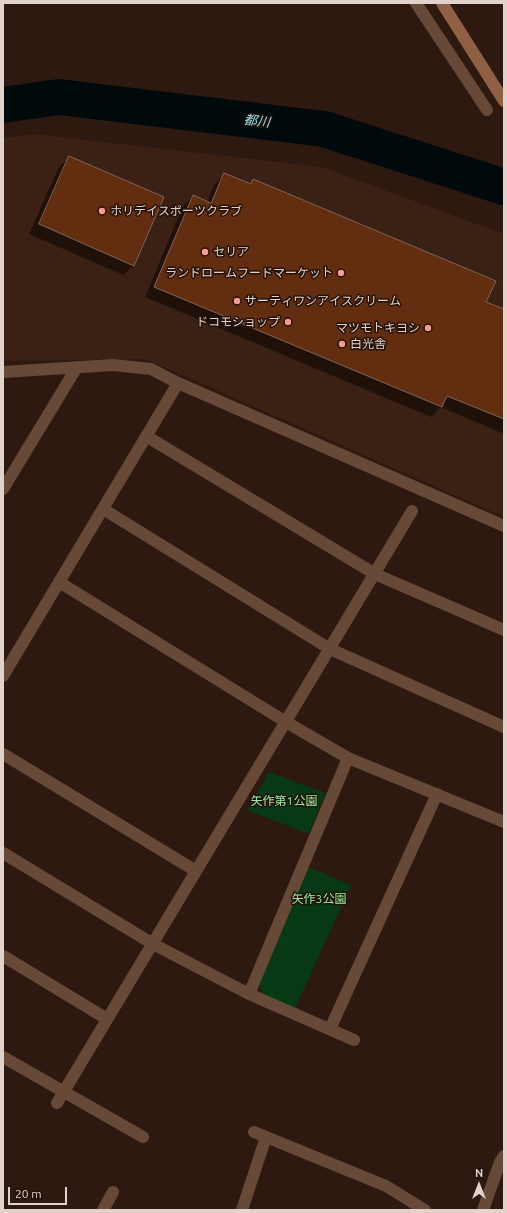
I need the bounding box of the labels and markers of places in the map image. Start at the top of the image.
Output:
place label: ホリデイスポーツクラブ [110,204,242,218]
marker: ホリデイスポーツクラブ [97,206,107,216]
place label: セリア [213,245,249,259]
marker: セリア [200,247,210,257]
place label: ランドロームフードマーケット [165,266,333,280]
marker: ランドロームフードマーケット [336,268,346,278]
place label: サーティワンアイスクリーム [245,294,401,308]
marker: サーティワンアイスクリーム [232,296,242,306]
place label: ドコモショップ [196,315,280,329]
marker: ドコモショップ [283,317,293,327]
place label: マツモトキヨシ [336,321,420,335]
marker: マツモトキヨシ [423,323,433,333]
place label: 白光舎 [350,337,386,351]
marker: 白光舎 [337,339,347,349]

